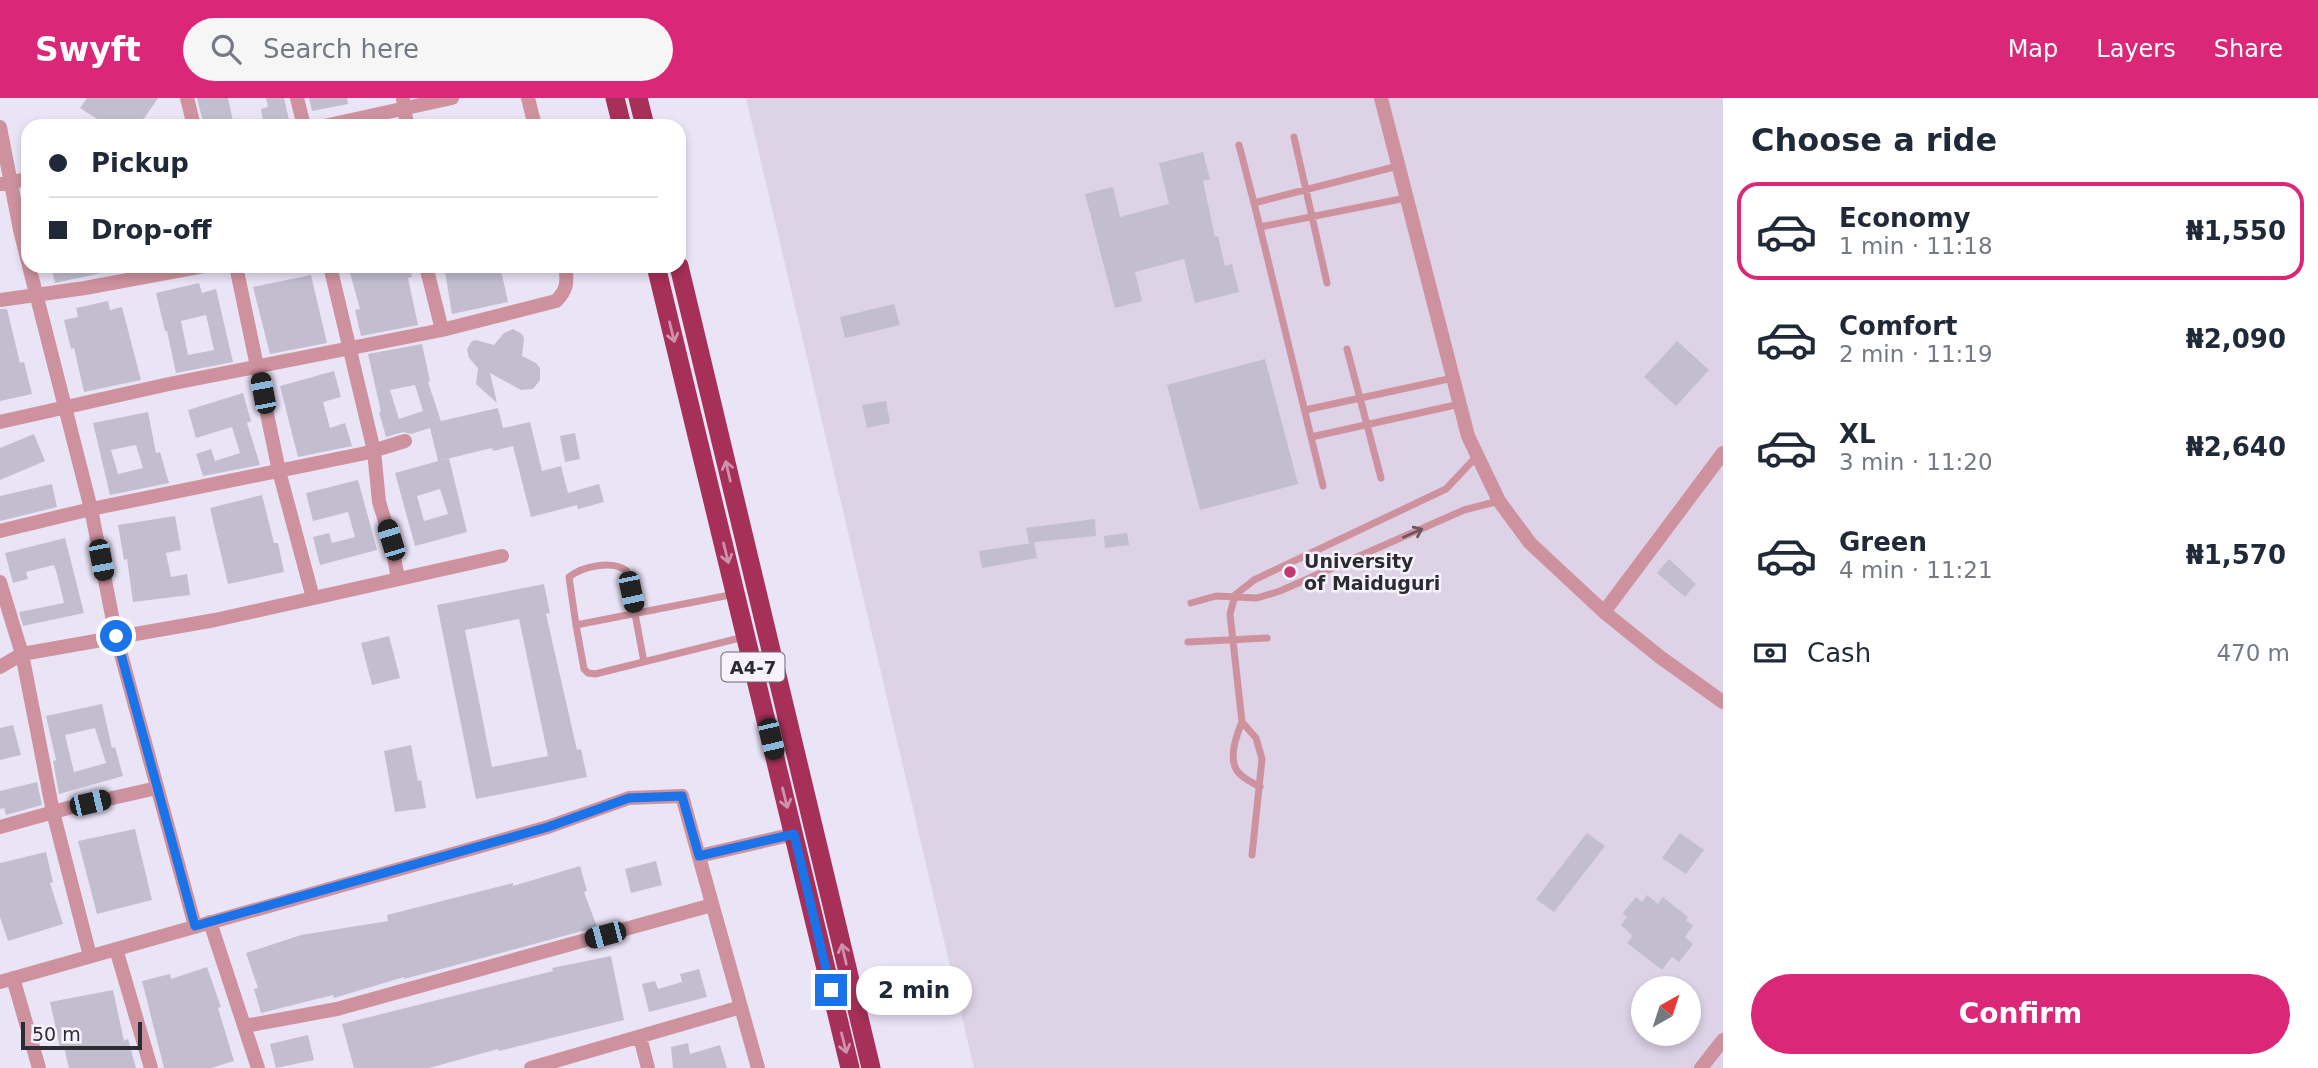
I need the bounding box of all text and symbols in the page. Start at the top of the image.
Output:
search box [183,18,673,81]
text: Swyft [35,30,141,69]
icon: search [207,30,245,68]
text: Search here [263,34,419,64]
text: Map [2008,35,2058,63]
text: Layers [2096,35,2176,63]
text: Share [2214,35,2283,63]
text: Choose a ride [1751,121,1997,159]
text: Pickup [91,148,189,178]
icon: car [1755,200,1818,263]
text: Economy [1839,203,1970,233]
text: Drop-off [91,215,212,245]
text: ₦1,550 [2186,216,2286,246]
text: 1 min · 11:18 [1839,233,1993,259]
icon: car [1755,308,1818,371]
text: Comfort [1839,311,1957,341]
one-way arrow [666,320,679,343]
text: ₦2,090 [2186,324,2286,354]
text: 2 min · 11:19 [1839,341,1993,367]
car [249,370,278,416]
icon: car [1755,416,1818,479]
text: XL [1839,419,1876,449]
text: ₦2,640 [2186,432,2286,462]
text: 3 min · 11:20 [1839,449,1993,475]
one-way arrow [721,460,734,483]
car [375,517,408,563]
icon: car [1755,524,1818,587]
one-way arrow [1402,526,1423,539]
text: Green [1839,527,1927,557]
car [87,537,116,583]
text: ₦1,570 [2186,540,2286,570]
one-way arrow [720,541,733,564]
place label: University of Maiduguri [1304,550,1440,594]
text: 4 min · 11:21 [1839,557,1993,583]
marker: University of Maiduguri [1282,564,1298,580]
car [617,569,646,615]
route start [100,620,132,652]
icon: cash [1751,634,1789,672]
text: Cash [1807,638,1871,668]
text: 470 m [2216,640,2290,666]
road number: A4-7 [722,652,784,682]
car [757,716,786,762]
one-way arrow [779,786,792,809]
car [68,788,113,818]
car [582,919,629,951]
one-way arrow [836,943,850,966]
callout: 2 min [856,966,971,1015]
route end [815,974,847,1006]
button: Confirm [1751,974,2290,1054]
north arrow [1631,976,1701,1046]
map controls [1631,976,1701,1046]
text: 2 min [878,977,950,1003]
scale bar [21,1019,142,1051]
text: 50 m [32,1023,81,1045]
one-way arrow [838,1031,851,1054]

